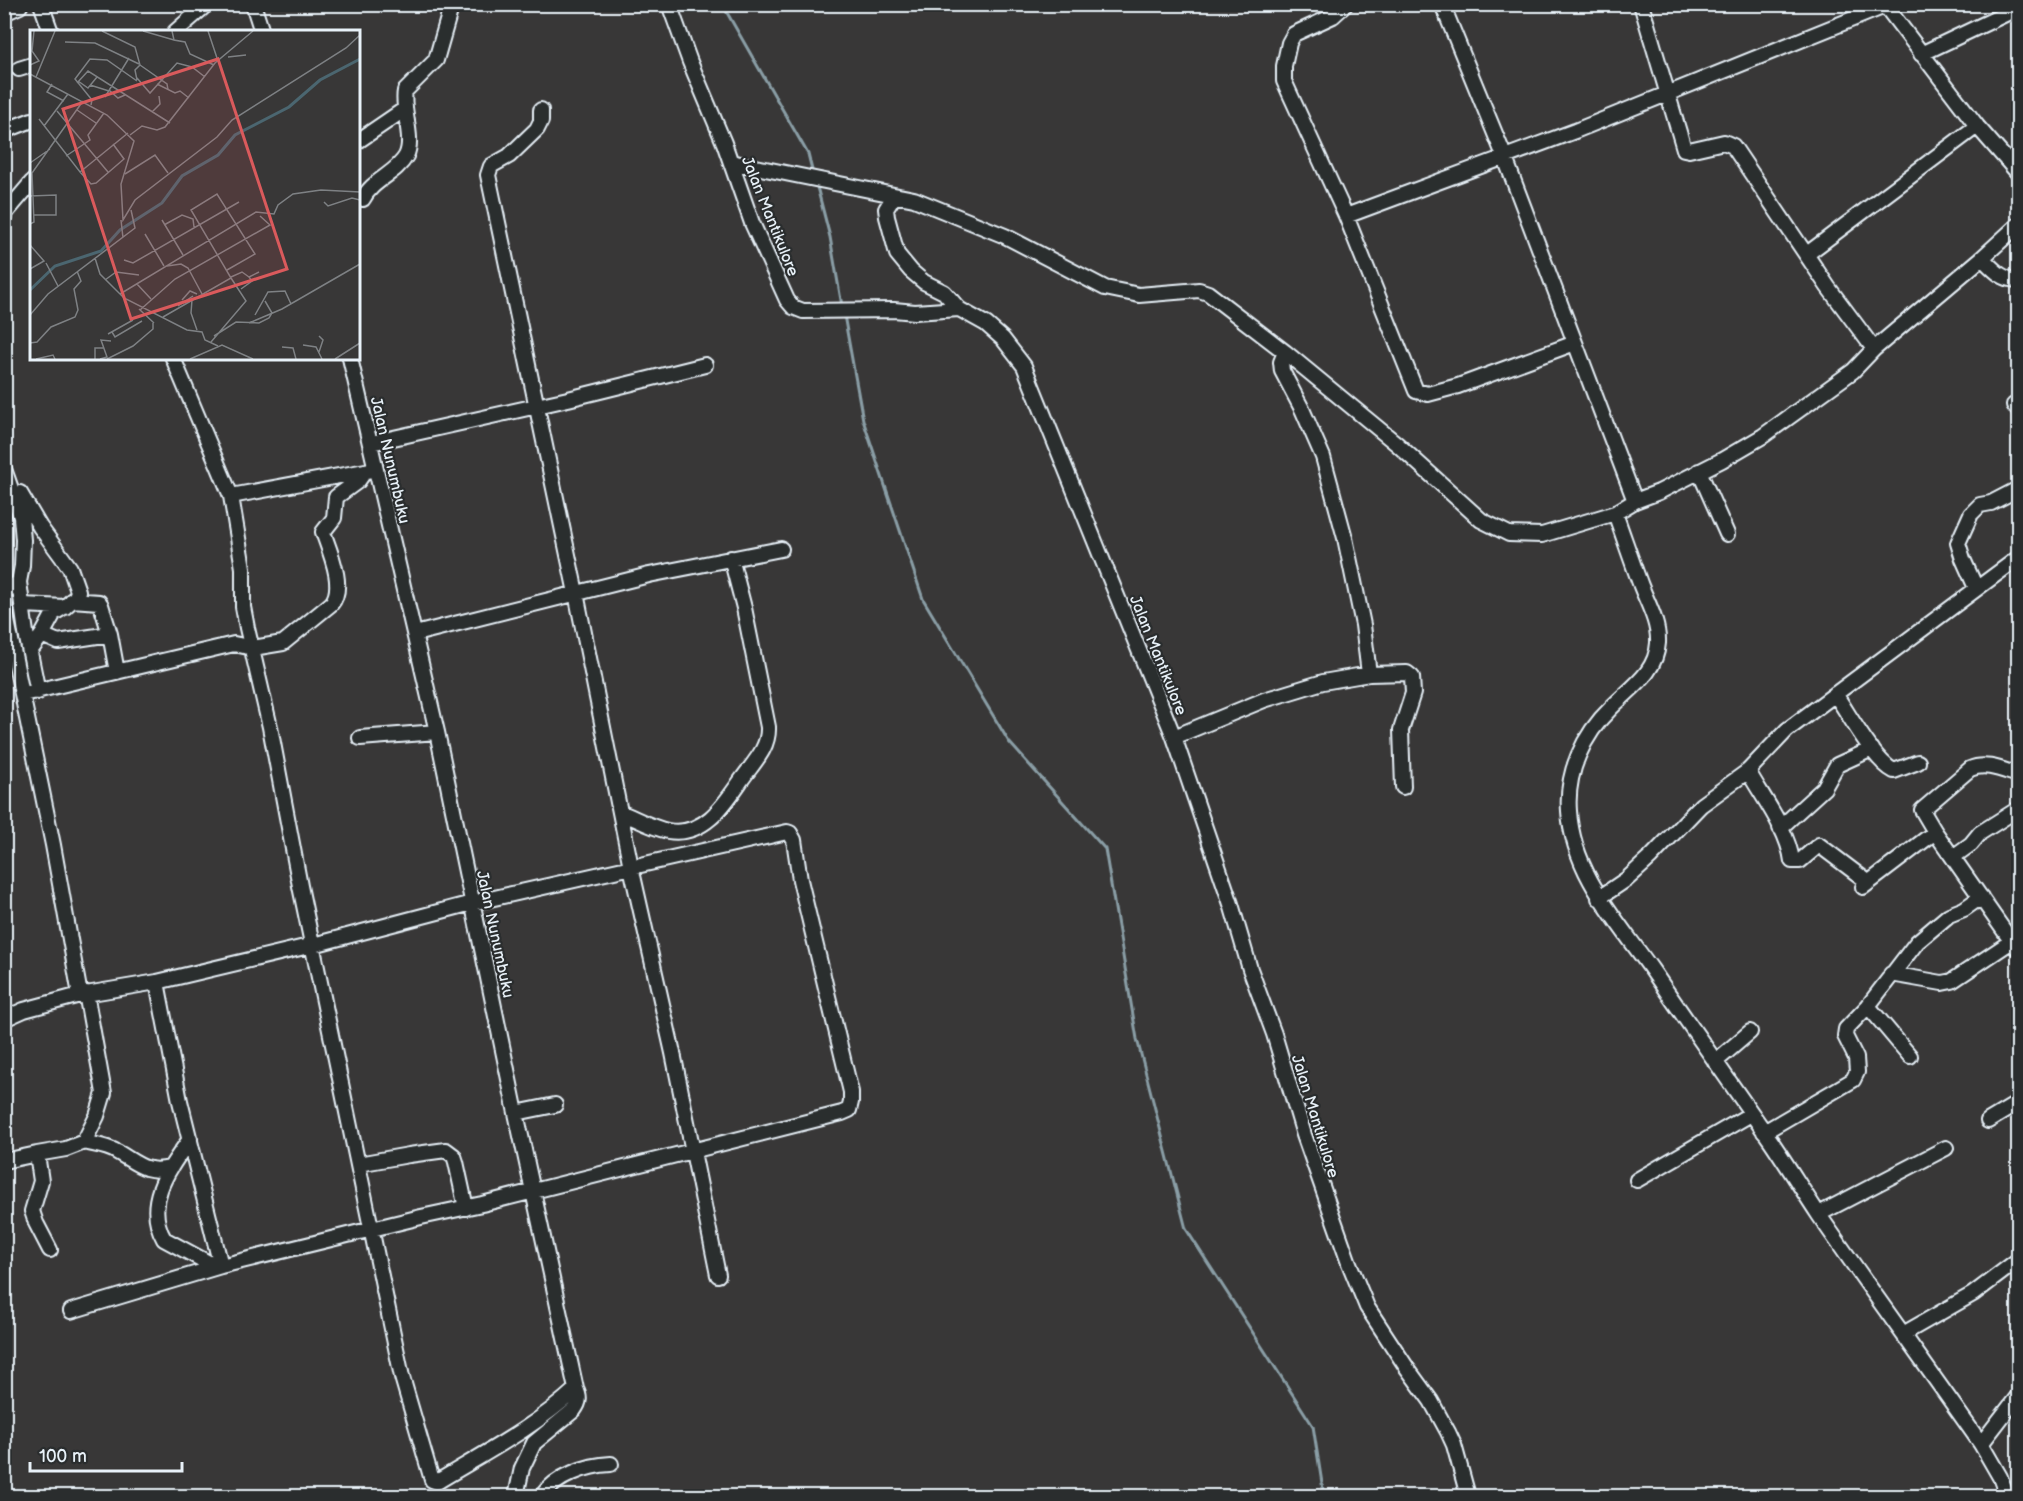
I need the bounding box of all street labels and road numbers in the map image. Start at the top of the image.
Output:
street label: Jalan Mantikulore [737,154,803,280]
street label: Jalan Nunumbuku [366,395,413,526]
street label: Jalan Mantikulore [1125,593,1191,719]
street label: Jalan Nunumbuku [472,869,517,1000]
street label: Jalan Mantikulore [1287,1053,1342,1181]

